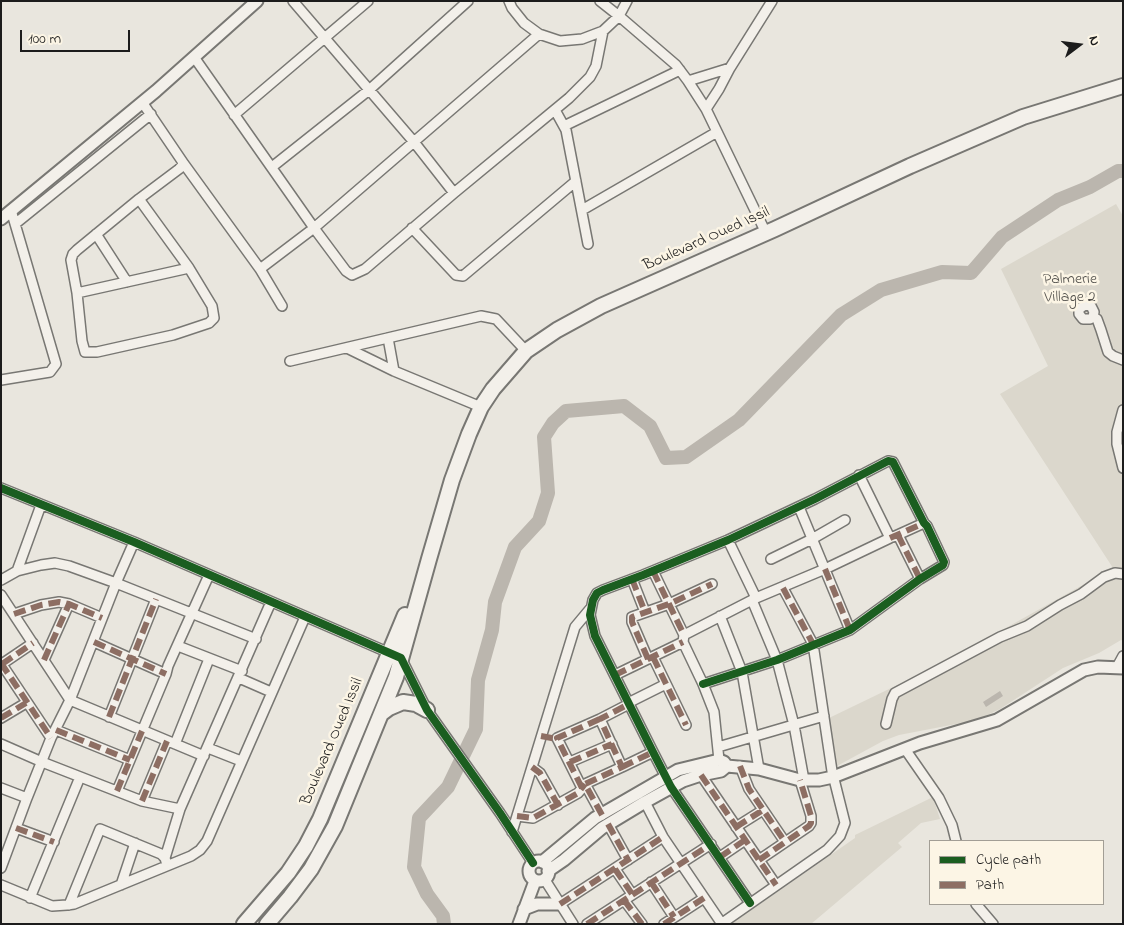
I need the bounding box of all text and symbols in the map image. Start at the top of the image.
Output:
scale bar [22,20,132,52]
north arrow [1054,20,1104,70]
text: 100 m [28,28,61,50]
text: N [1083,34,1105,48]
street label: Boulevard Oued Issil [641,204,773,276]
park label: Palmerie Village 2 [1043,270,1097,308]
street label: Boulevard Oued Issil [298,676,368,808]
legend [929,840,1104,905]
text: Cycle path [976,849,1041,871]
text: Path [976,874,1004,896]

